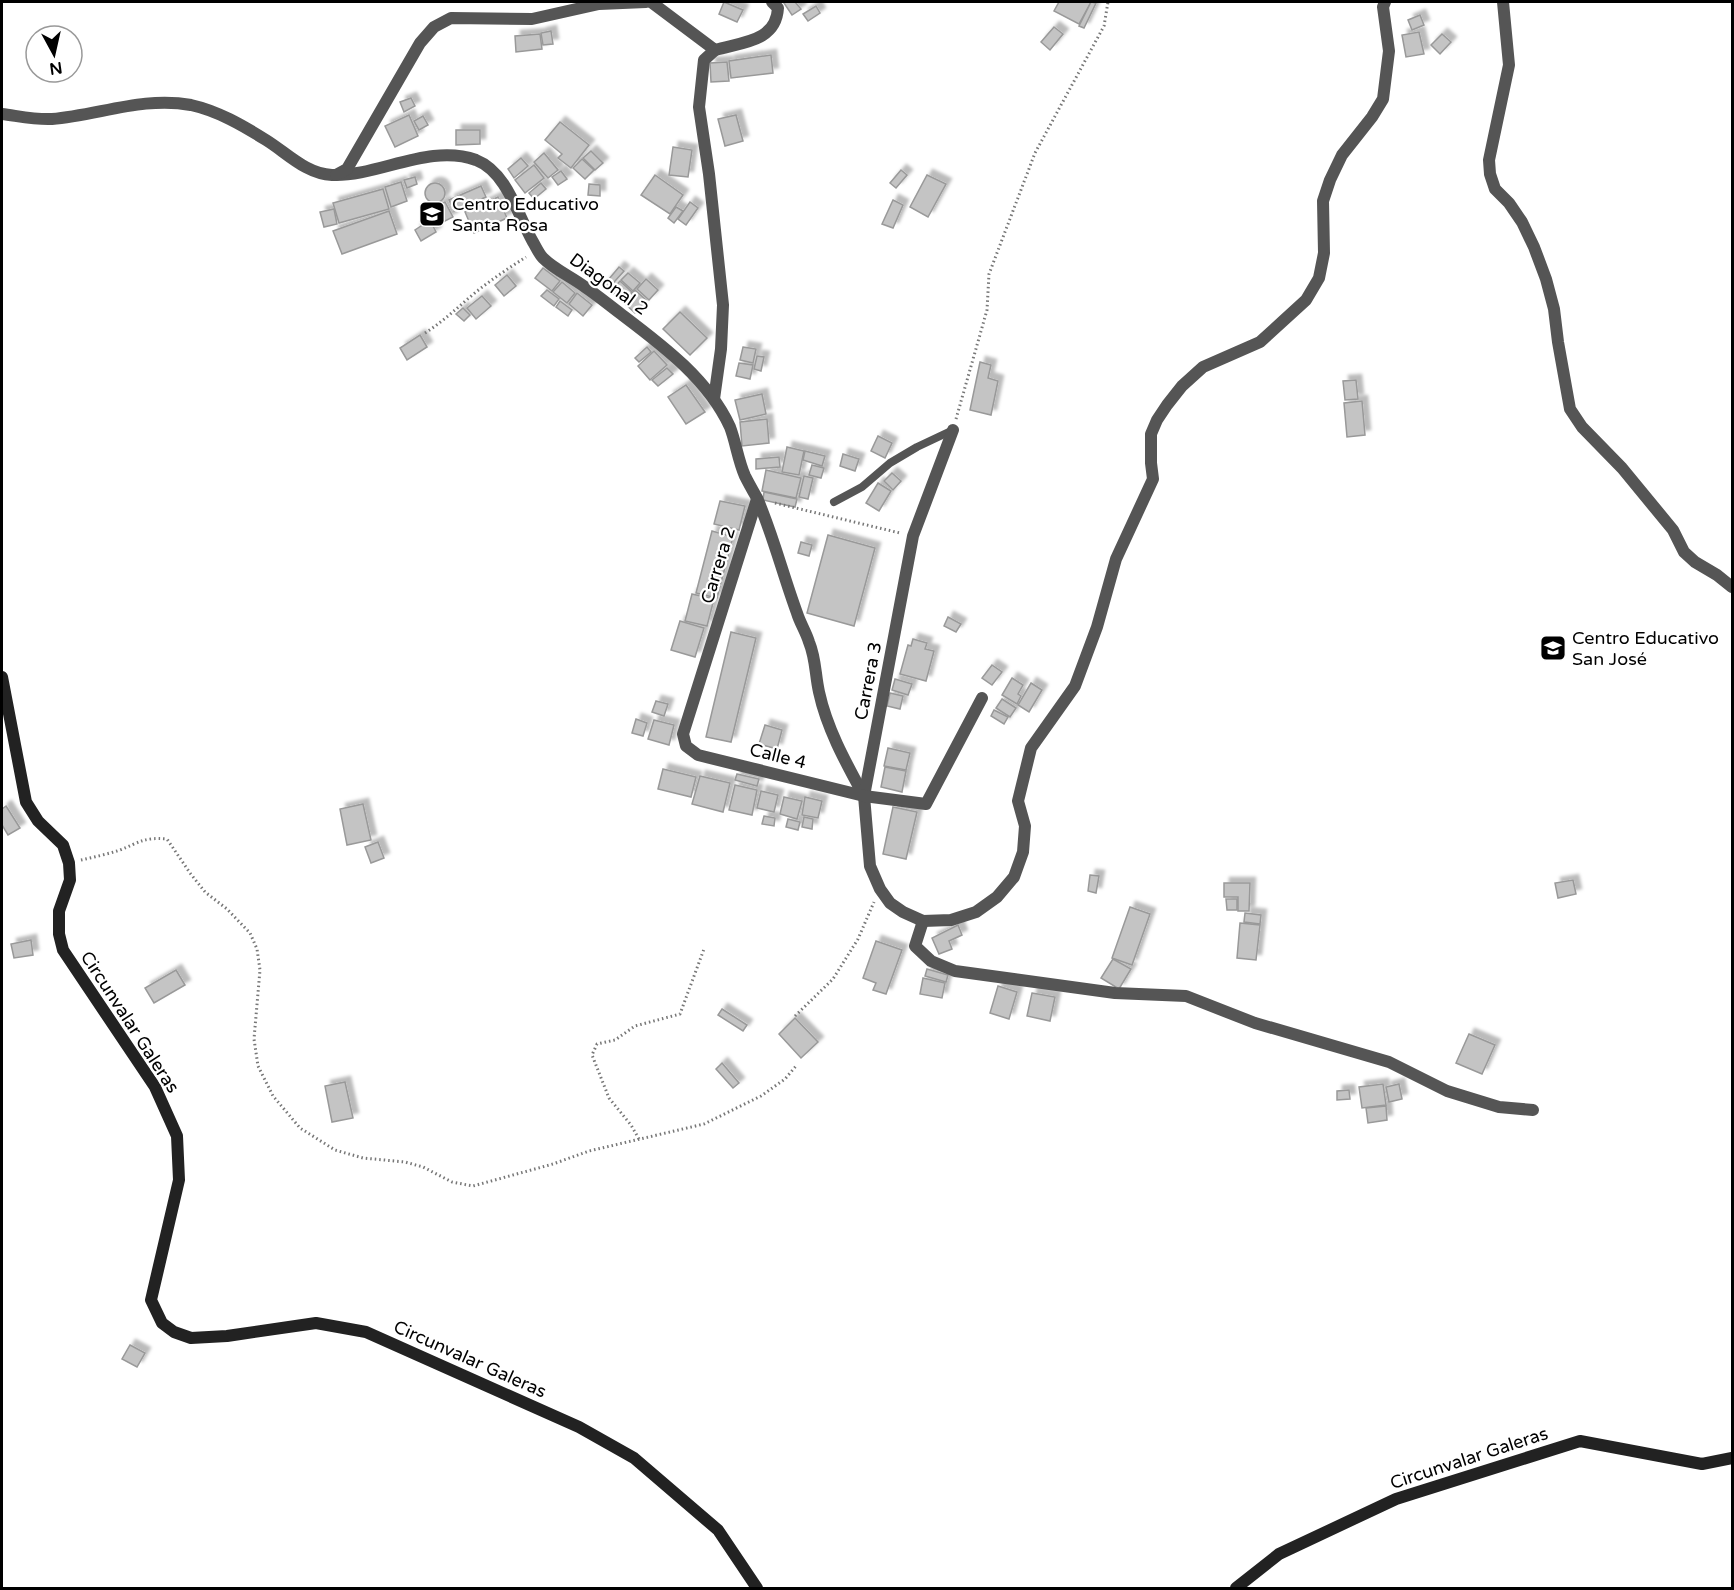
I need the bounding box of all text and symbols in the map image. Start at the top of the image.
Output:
north arrow [24,24,84,84]
text: N [48,57,64,79]
place label: Centro Educativo Santa Rosa [452,193,599,236]
school or university icon: Centro Educativo Santa Rosa [417,199,447,229]
street label: Diagonal 2 [565,248,653,320]
street label: Carrera 2 [696,524,740,606]
place label: Centro Educativo San José [1572,627,1719,670]
school or university icon: Centro Educativo San José [1538,633,1568,663]
street label: Carrera 3 [850,640,886,722]
street label: Calle 4 [747,738,809,774]
street label: Circunvalar Galeras [76,947,184,1097]
street label: Circunvalar Galeras [390,1315,550,1403]
street label: Circunvalar Galeras [1387,1422,1551,1494]

